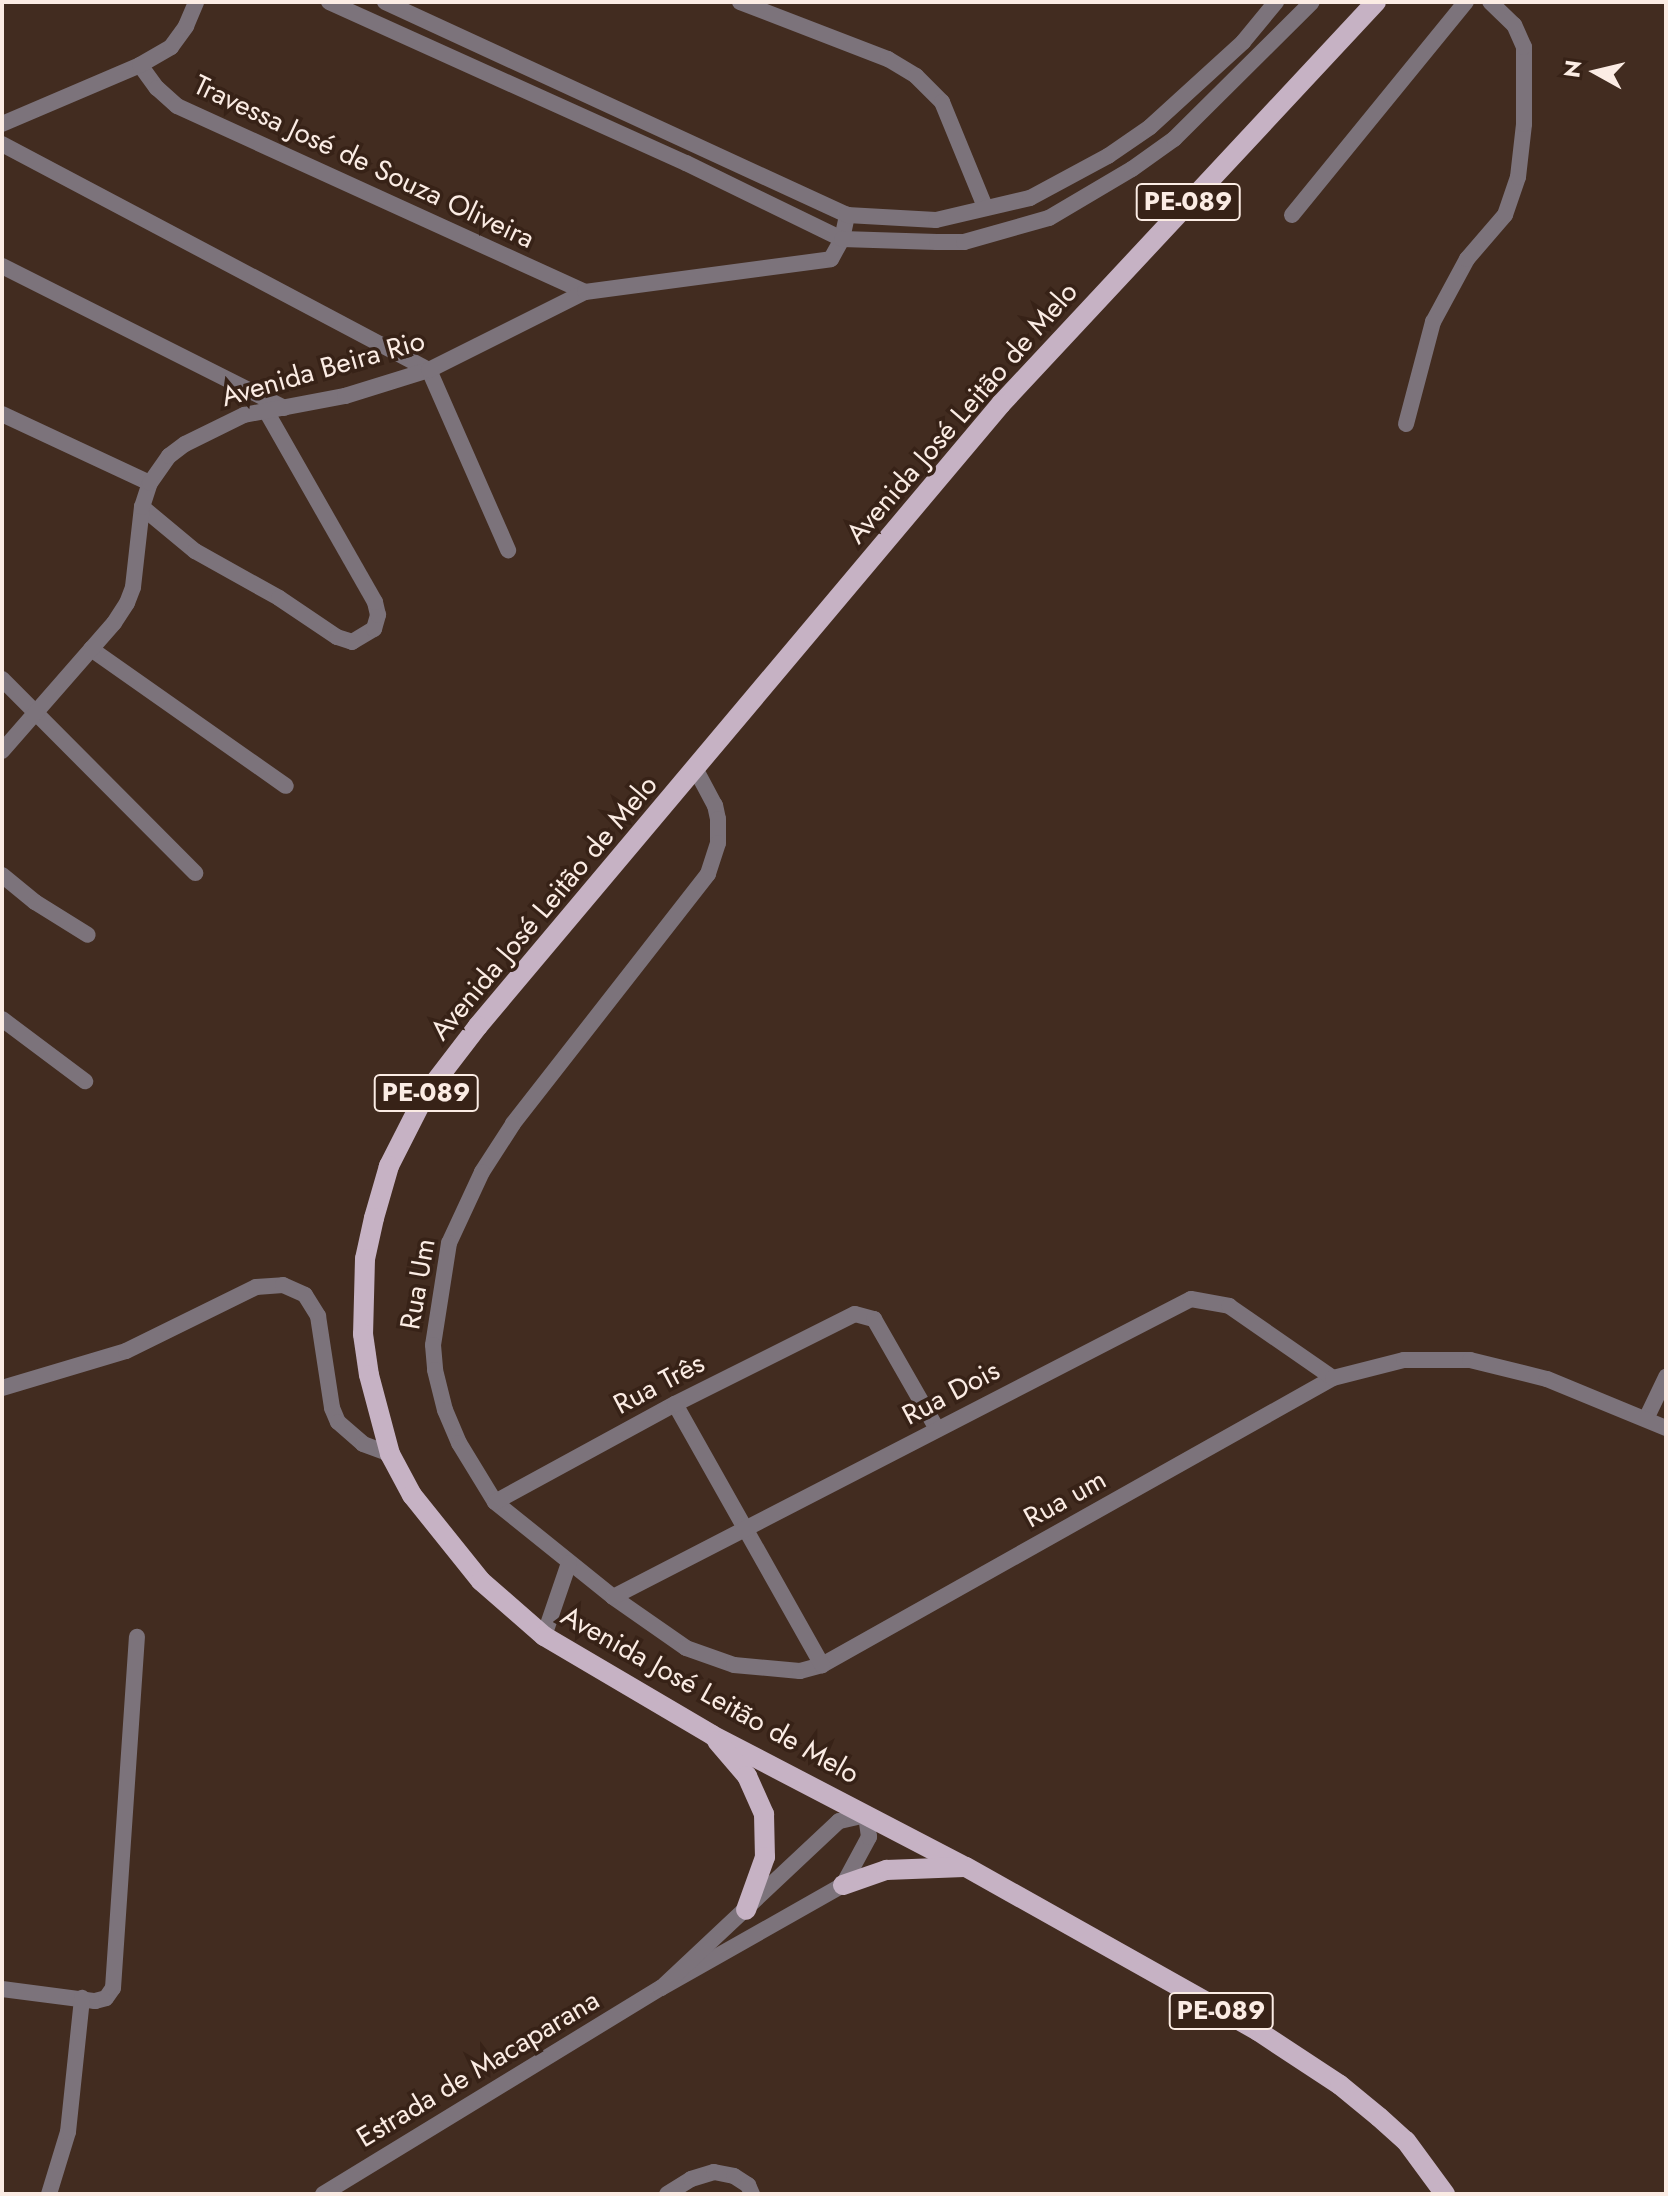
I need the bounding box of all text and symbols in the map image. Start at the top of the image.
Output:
north arrow [1556,32,1636,112]
text: N [1555,58,1589,80]
street label: Travessa José de Souza Oliveira [188,68,540,256]
road number: PE-089 [1134,180,1242,224]
street label: Avenida José Leitão de Melo [839,275,1085,551]
street label: Avenida Beira Rio [217,324,429,414]
street label: Avenida José Leitão de Melo [423,769,665,1047]
road number: PE-089 [372,1071,480,1115]
street label: Rua Um [394,1236,442,1332]
street label: Rua Três [608,1346,710,1422]
street label: Rua Dois [897,1353,1005,1433]
street label: Rua um [1018,1463,1112,1535]
street label: Avenida José Leitão de Melo [555,1599,865,1791]
street label: Estrada de Macaparana [351,1983,605,2155]
road number: PE-089 [1167,1989,1275,2033]

